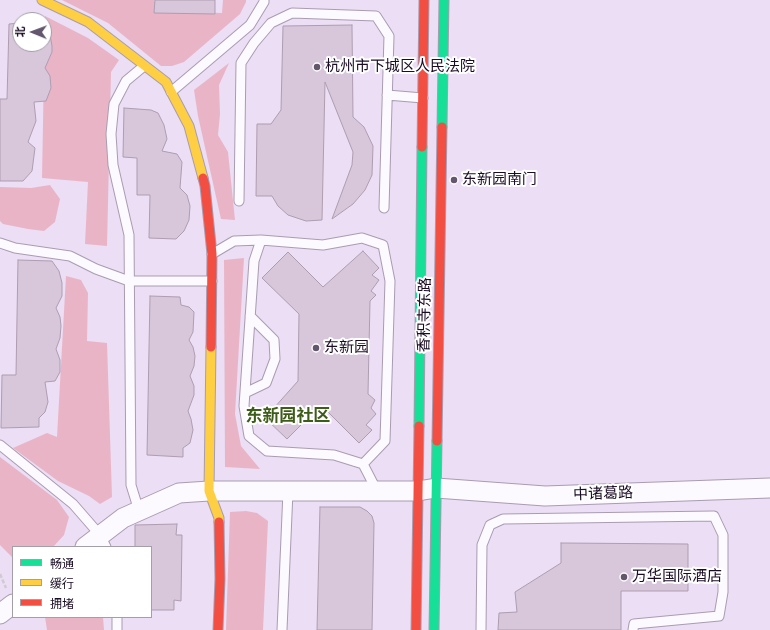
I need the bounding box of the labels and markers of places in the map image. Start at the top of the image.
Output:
place label: 杭州市下城区人民法院 [325,58,475,76]
marker: 杭州市下城区人民法院 [312,62,322,72]
place label: 东新园南门 [462,171,537,189]
marker: 东新园南门 [449,175,459,185]
place label: 东新园 [324,339,369,357]
marker: 东新园 [311,343,321,353]
place label: 万华国际酒店 [632,568,722,586]
marker: 万华国际酒店 [619,572,629,582]

